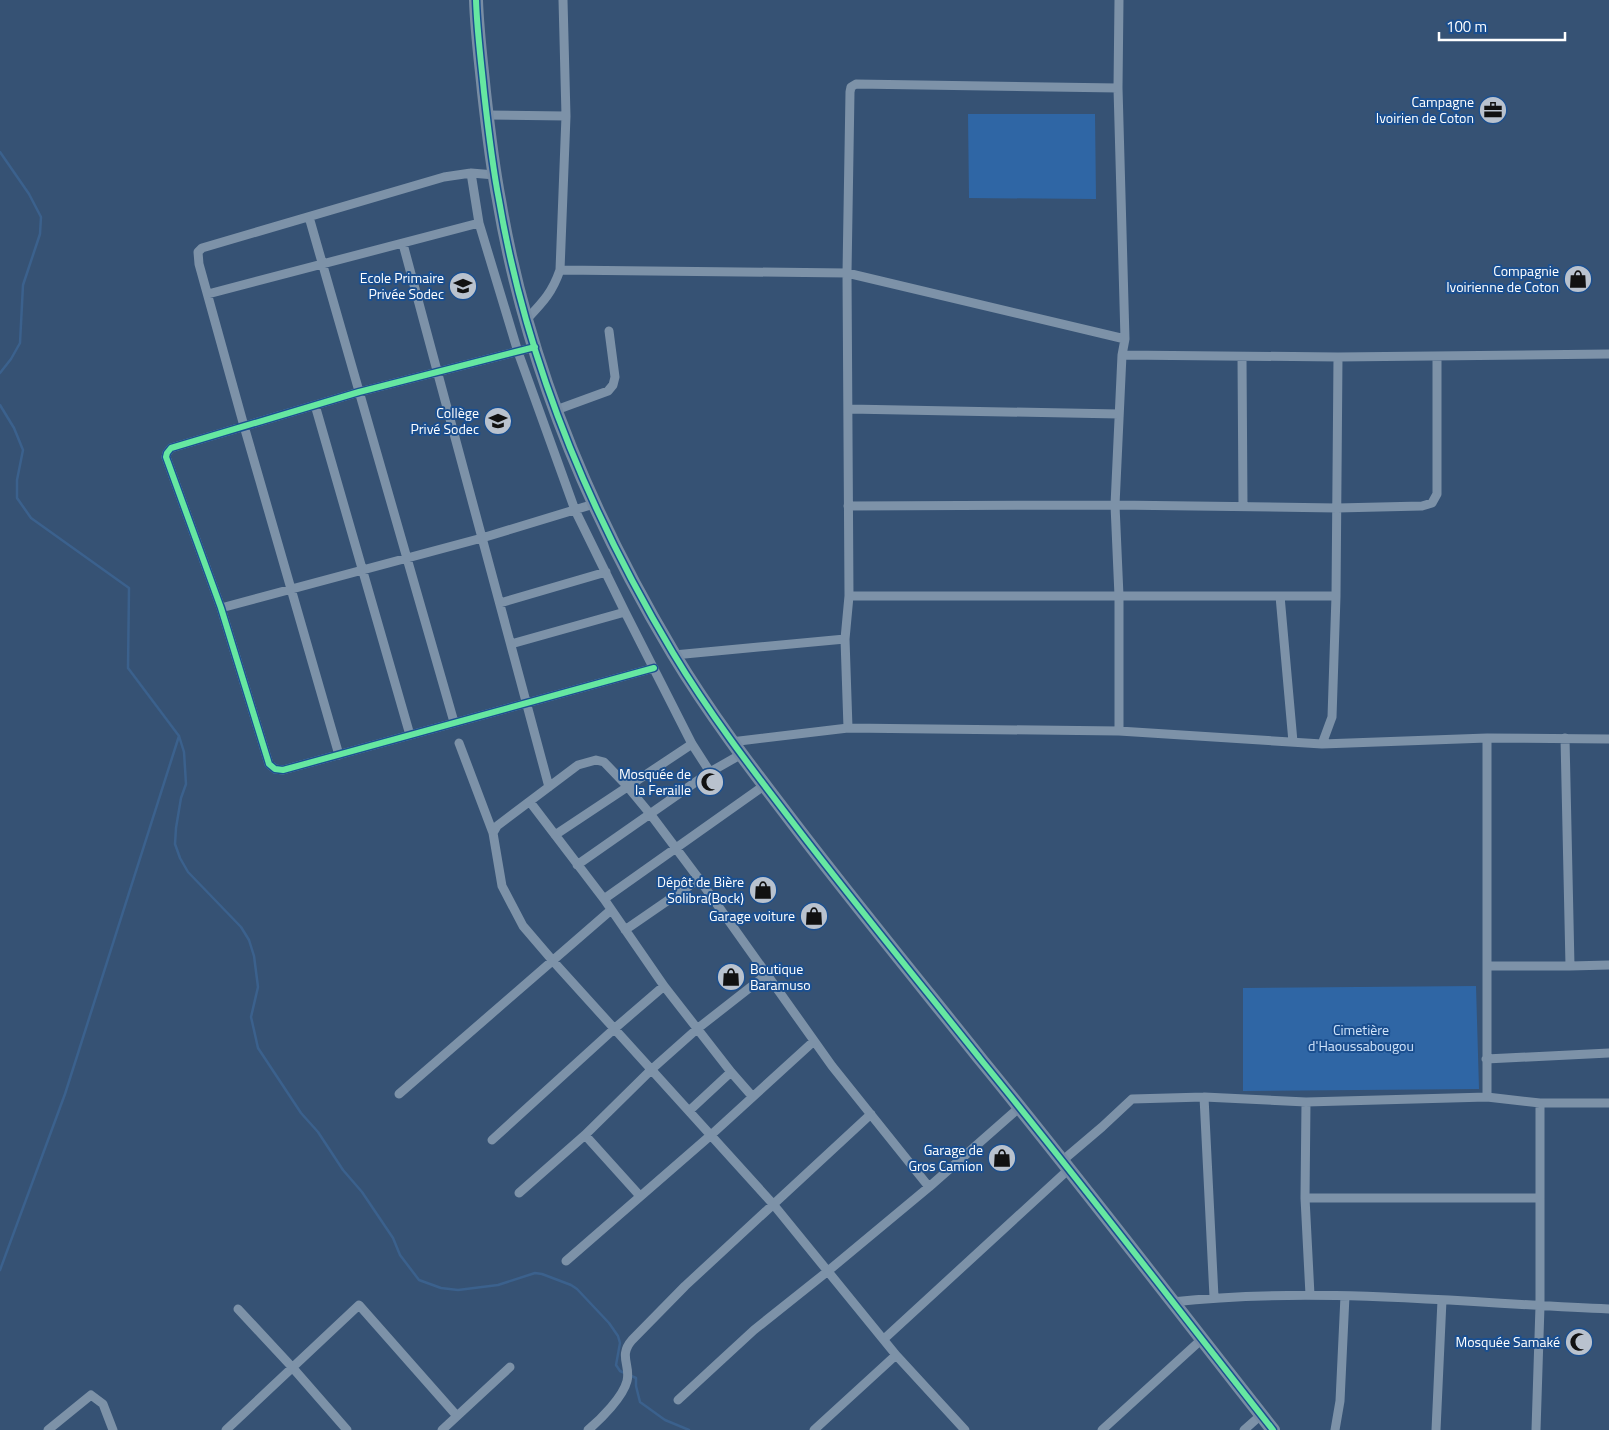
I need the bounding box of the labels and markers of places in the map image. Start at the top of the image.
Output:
place label: Campagne Ivoirien de Coton [1376,91,1474,128]
office icon: Campagne Ivoirien de Coton [1478,95,1508,125]
place label: Compagnie Ivoirienne de Coton [1446,260,1559,297]
shop icon: Compagnie Ivoirienne de Coton [1563,264,1593,294]
place label: Ecole Primaire Privée Sodec [360,267,444,304]
school or university icon: Ecole Primaire Privée Sodec [448,271,478,301]
place label: Collège Privé Sodec [410,402,479,439]
school or university icon: Collège Privé Sodec [483,406,513,436]
place label: Mosquée de la Feraille [619,763,691,800]
mosque icon: Mosquée de la Feraille [695,767,725,797]
place label: Dépôt de Bière Solibra(Bock) [657,871,744,908]
shop icon: Dépôt de Bière Solibra(Bock) [748,875,778,905]
shop icon: Garage voiture [799,901,829,931]
place label: Garage voiture [709,905,795,926]
place label: Boutique Baramuso [750,958,811,995]
shop icon: Boutique Baramuso [716,962,746,992]
place label: Garage de Gros Camion [908,1139,983,1176]
shop icon: Garage de Gros Camion [987,1143,1017,1173]
mosque icon: Mosquée Samaké [1564,1327,1594,1357]
place label: Mosquée Samaké [1455,1331,1560,1352]

